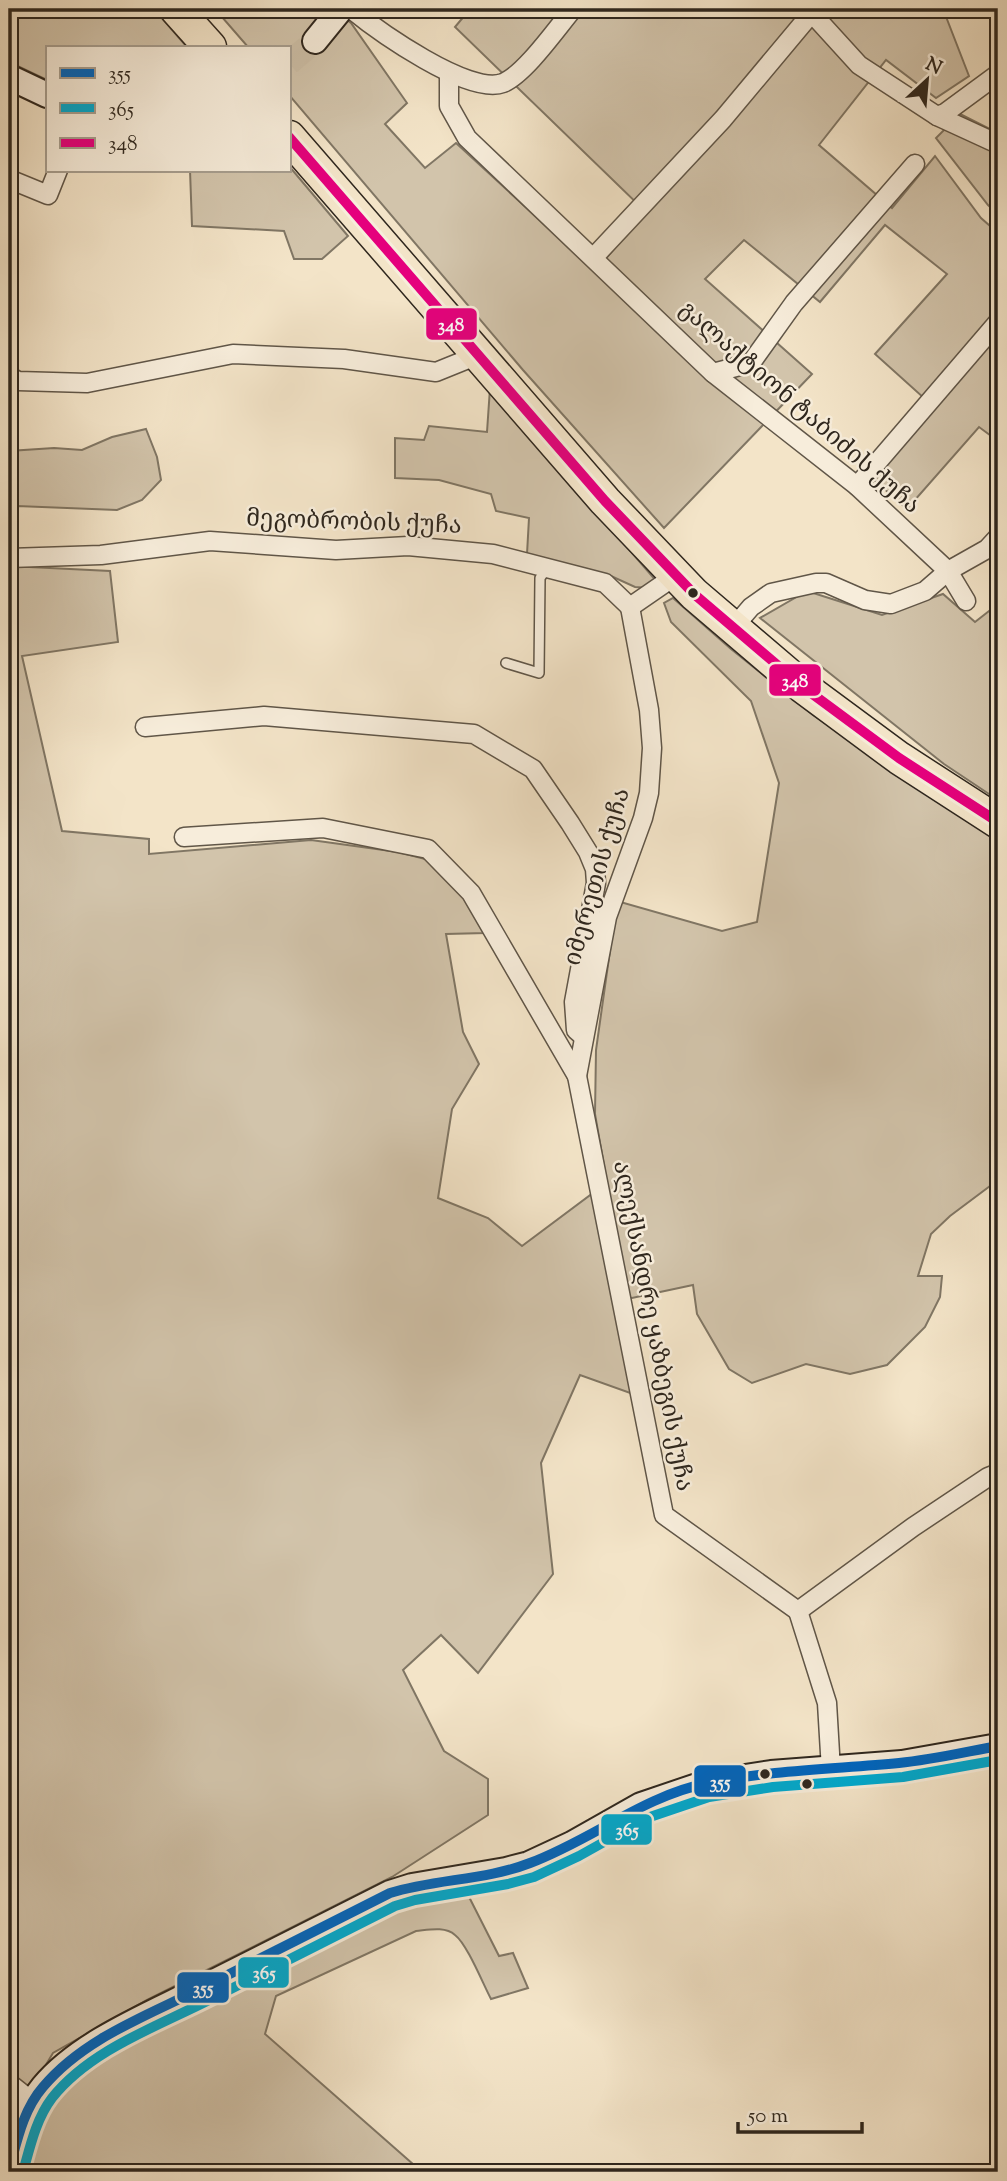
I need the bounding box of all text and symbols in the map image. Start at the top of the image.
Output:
legend [46,46,290,172]
north arrow [892,46,962,116]
text: N [921,52,946,82]
text: 355 [108,60,131,90]
text: 365 [108,96,134,126]
text: 348 [108,130,138,160]
street label: გალაქტიონ ტაბიძის ქუჩა [671,294,927,522]
line badge: 348 [425,307,478,341]
text: 348 [438,313,465,340]
street label: მეგობრობის ქუჩა [246,502,462,544]
unlabelled marker [686,586,700,600]
line badge: 348 [768,663,822,697]
text: 348 [782,669,809,696]
street label: იმერეთის ქუჩა [556,784,640,970]
street label: ალექსანდრე ყაზბეგის ქუჩა [603,1158,701,1494]
line badge: 355 [693,1764,747,1798]
unlabelled marker [758,1767,772,1781]
text: 355 [710,1770,731,1797]
unlabelled marker [800,1777,814,1791]
line badge: 365 [600,1813,653,1846]
text: 365 [615,1818,639,1845]
line badge: 365 [237,1956,290,1989]
text: 365 [252,1961,276,1988]
line badge: 355 [176,1971,230,2004]
text: 355 [193,1976,214,2003]
scale bar [738,2090,862,2134]
text: 50 m [747,2102,788,2132]

